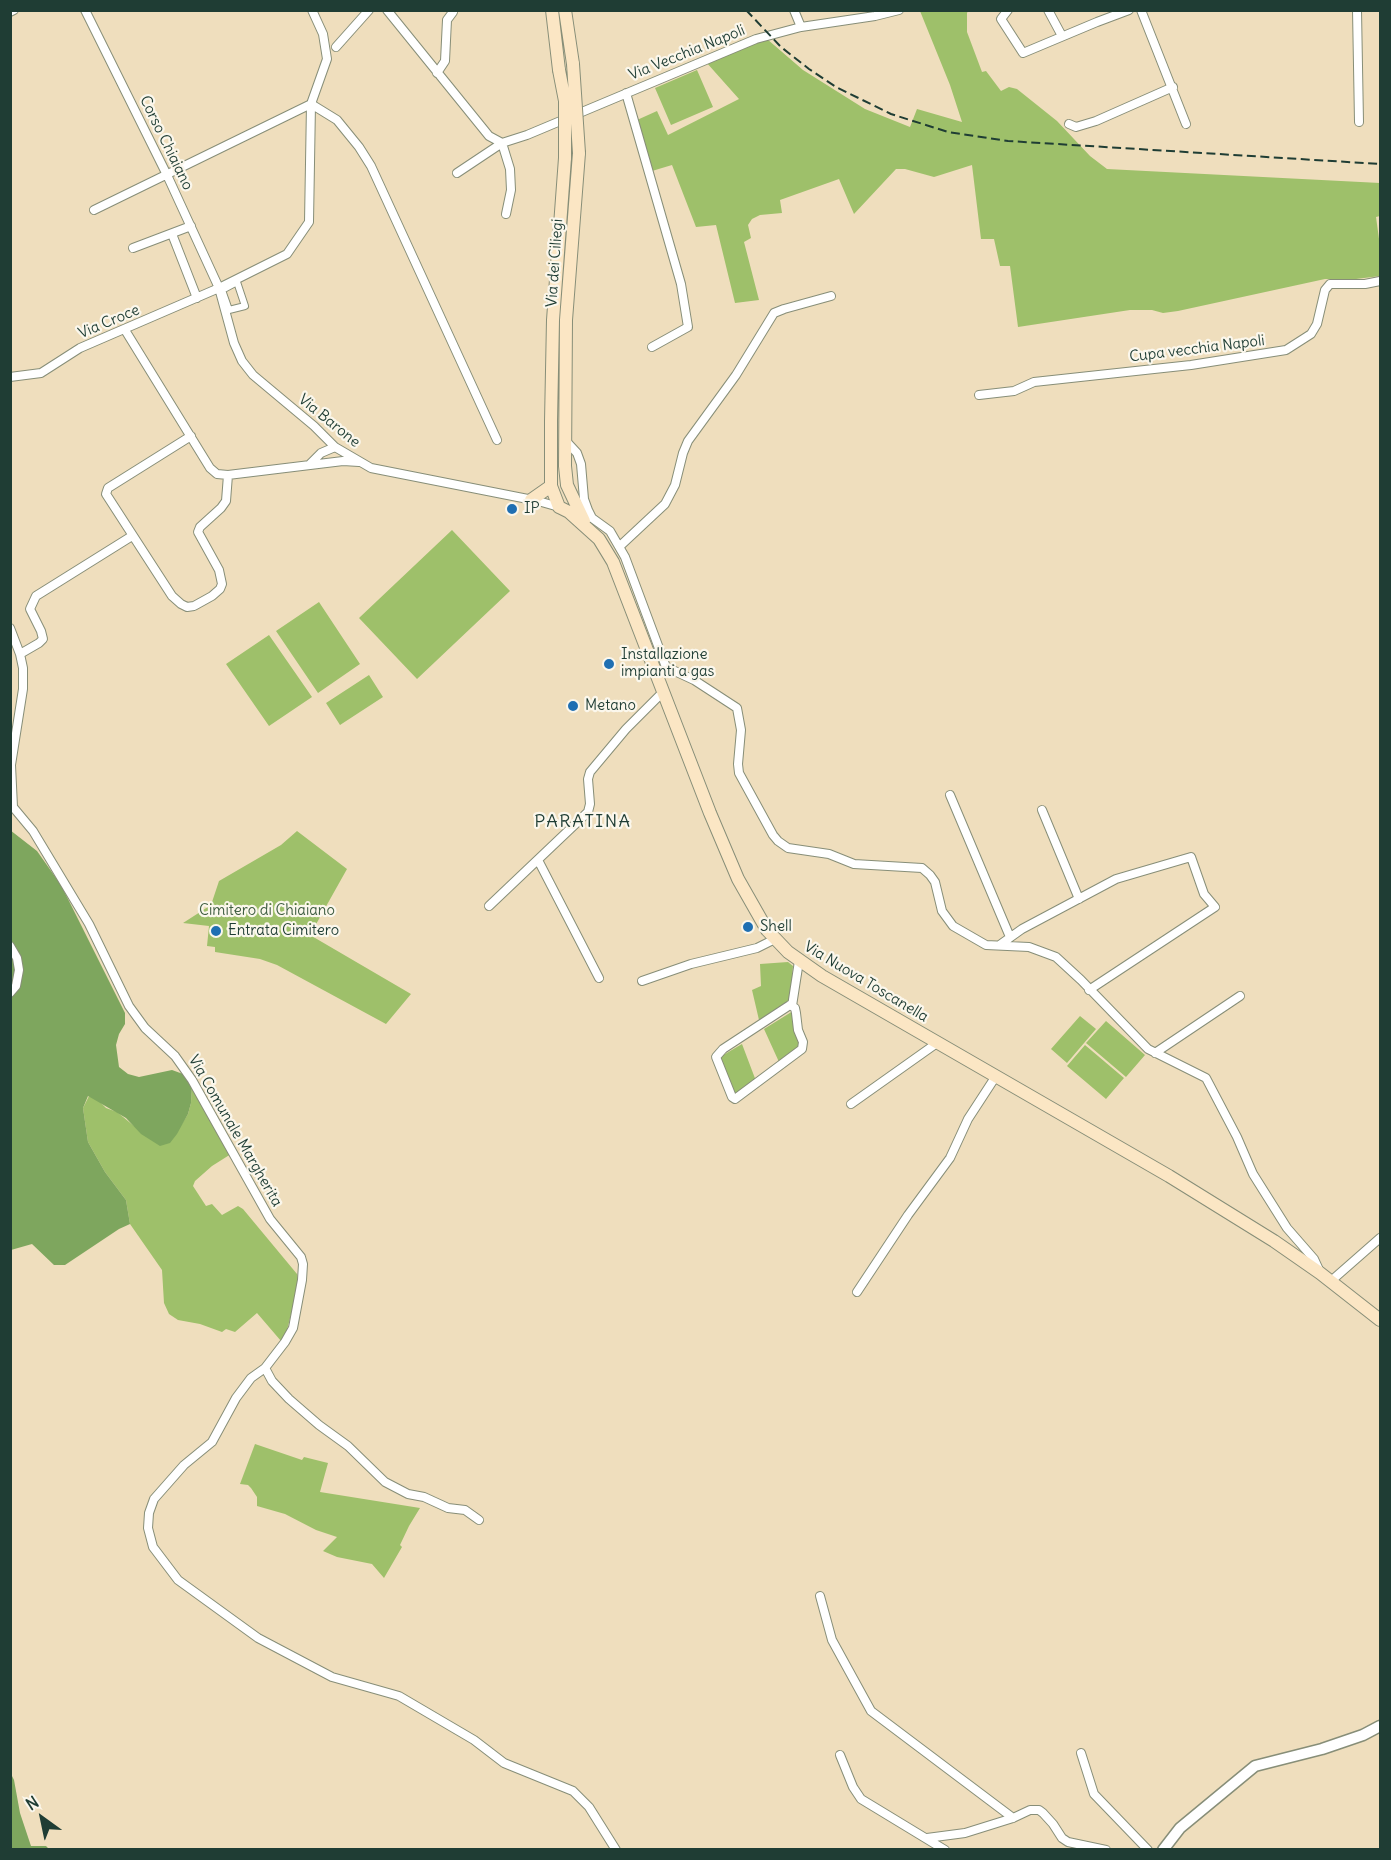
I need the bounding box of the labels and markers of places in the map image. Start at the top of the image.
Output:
place label: IP [524,500,540,518]
marker: IP [505,502,519,516]
place label: Installazione impianti a gas [621,646,714,681]
marker: Installazione impianti a gas [602,657,616,671]
place label: Metano [585,697,636,715]
marker: Metano [566,699,580,713]
place label: Shell [760,918,792,936]
marker: Shell [741,920,755,934]
place label: Entrata Cimitero [228,922,339,940]
marker: Entrata Cimitero [209,924,223,938]

